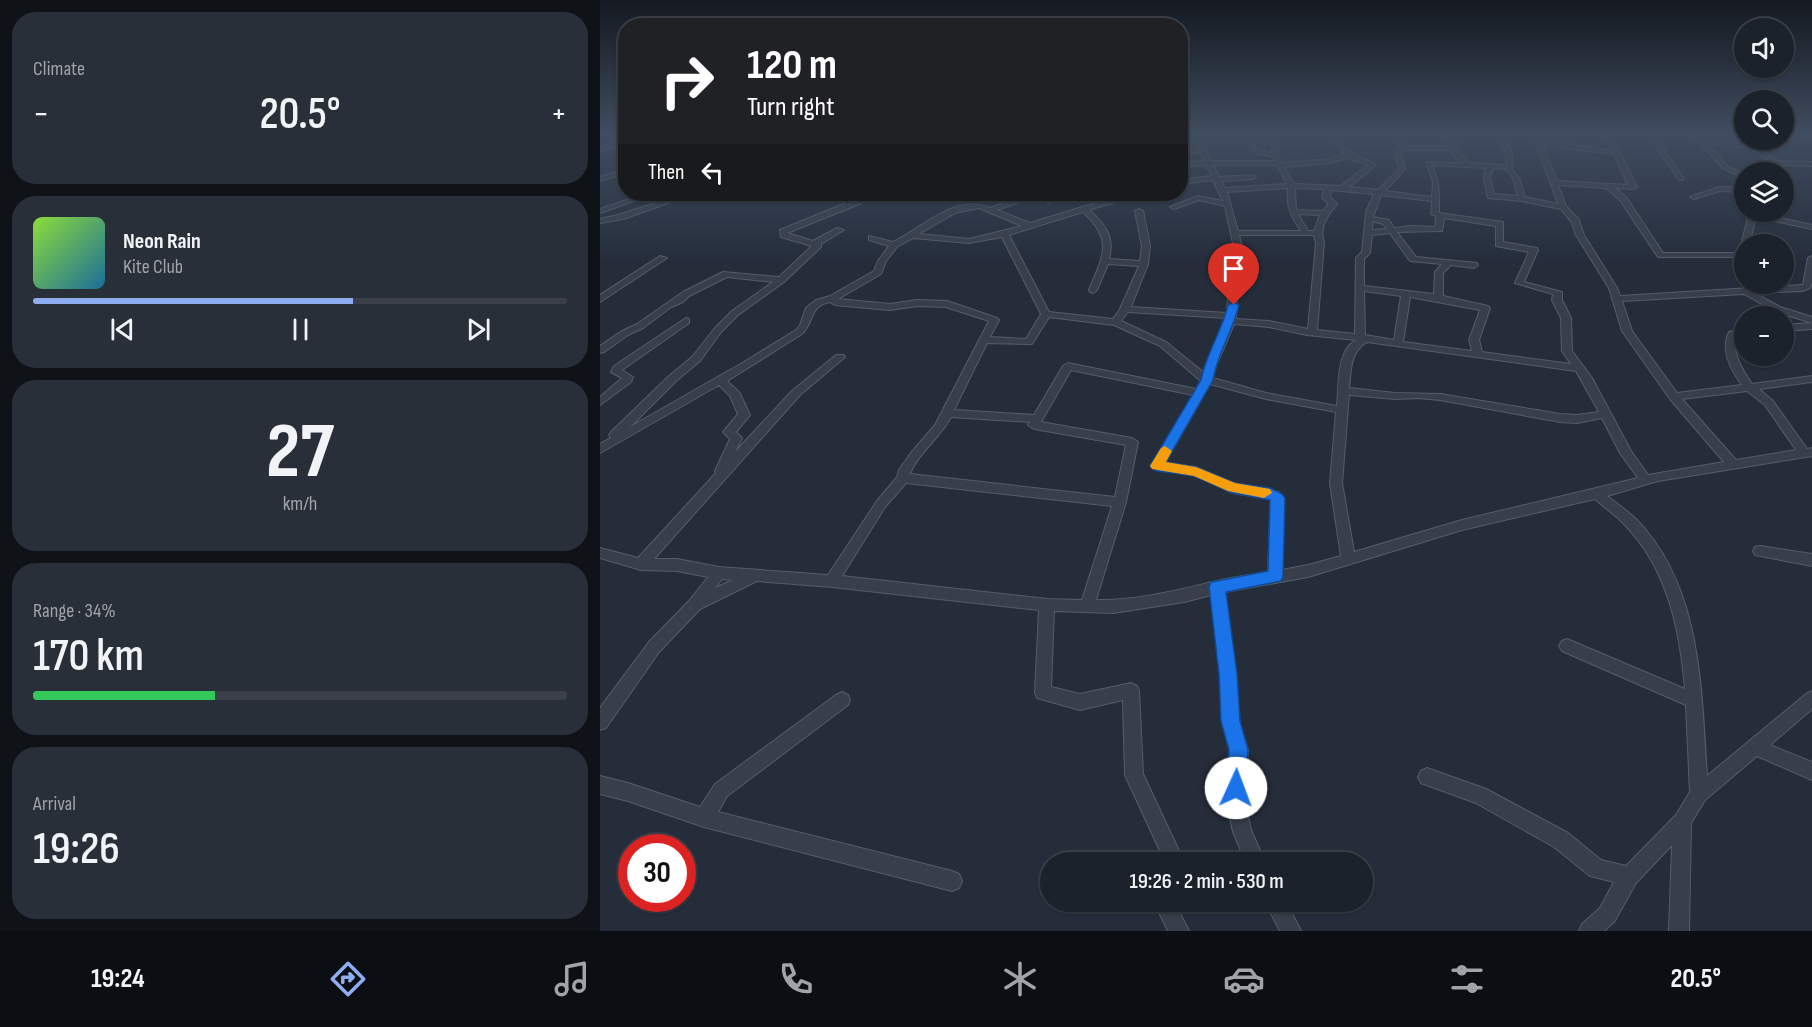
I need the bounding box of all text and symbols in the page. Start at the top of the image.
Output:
map controls [1734,18,1794,366]
button: sound [1734,18,1794,78]
text: 120 m [747,40,837,91]
icon: right [648,42,726,120]
text: Climate [33,57,85,81]
text: 20.5° [259,87,341,142]
button: search [1734,90,1794,150]
text: Turn right [747,91,834,123]
text: − [33,94,49,134]
text: + [551,94,567,134]
icon: left [696,156,729,189]
text: Then [648,159,684,186]
button: layers [1734,162,1794,222]
text: Neon Rain [123,228,201,255]
button: + [1734,234,1794,294]
pin [1208,243,1259,305]
icon: arrive [1217,252,1250,285]
text: Kite Club [123,255,183,279]
button: − [1734,306,1794,366]
icon: previous [106,313,139,346]
icon: pause [284,313,317,346]
icon: next [462,313,495,346]
text: 27 [266,406,334,499]
text: km/h [283,492,317,516]
text: Range · 34% [33,599,116,623]
text: 170 km [33,629,144,684]
position arrow [1204,756,1268,820]
text: Arrival [33,792,76,816]
text: 19:26 [33,822,120,877]
speed limit sign: 30 [618,834,696,912]
text: 19:26 · 2 min · 530 m [1129,868,1284,895]
icon: directions [327,958,369,1000]
icon: music [551,958,593,1000]
icon: phone [775,958,817,1000]
icon: climate [999,958,1041,1000]
icon: car [1223,958,1265,1000]
icon: filters [1446,958,1488,1000]
text: 19:24 [91,963,145,995]
text: 20.5° [1670,963,1721,995]

